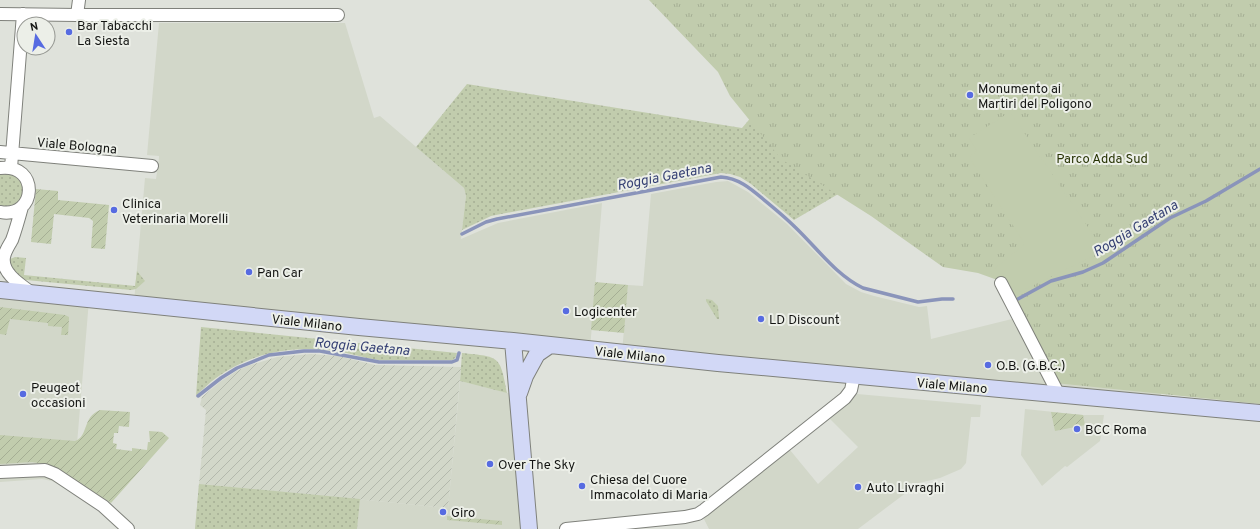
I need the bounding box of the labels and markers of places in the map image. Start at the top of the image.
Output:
place label: Bar Tabacchi La Siesta [77,19,152,50]
marker: Bar Tabacchi La Siesta [64,27,74,37]
place label: Monumento ai Martiri del Poligono [978,82,1092,113]
marker: Monumento ai Martiri del Poligono [965,90,975,100]
place label: Clinica Veterinaria Morelli [122,197,228,228]
marker: Clinica Veterinaria Morelli [109,205,119,215]
place label: Pan Car [257,266,303,282]
marker: Pan Car [244,267,254,277]
place label: Logicenter [574,305,637,321]
marker: Logicenter [561,306,571,316]
place label: LD Discount [769,313,840,329]
marker: LD Discount [756,314,766,324]
place label: O.B. (G.B.C.) [996,359,1065,375]
marker: O.B. (G.B.C.) [983,360,993,370]
place label: Peugeot occasioni [31,381,85,412]
marker: Peugeot occasioni [18,389,28,399]
place label: BCC Roma [1085,423,1147,439]
marker: BCC Roma [1072,424,1082,434]
place label: Over The Sky [498,458,575,474]
marker: Over The Sky [485,459,495,469]
place label: Chiesa del Cuore Immacolato di Maria [590,473,708,504]
marker: Chiesa del Cuore Immacolato di Maria [577,481,587,491]
place label: Auto Livraghi [866,481,944,497]
marker: Auto Livraghi [853,482,863,492]
place label: Giro [451,506,475,522]
marker: Giro [438,507,448,517]

